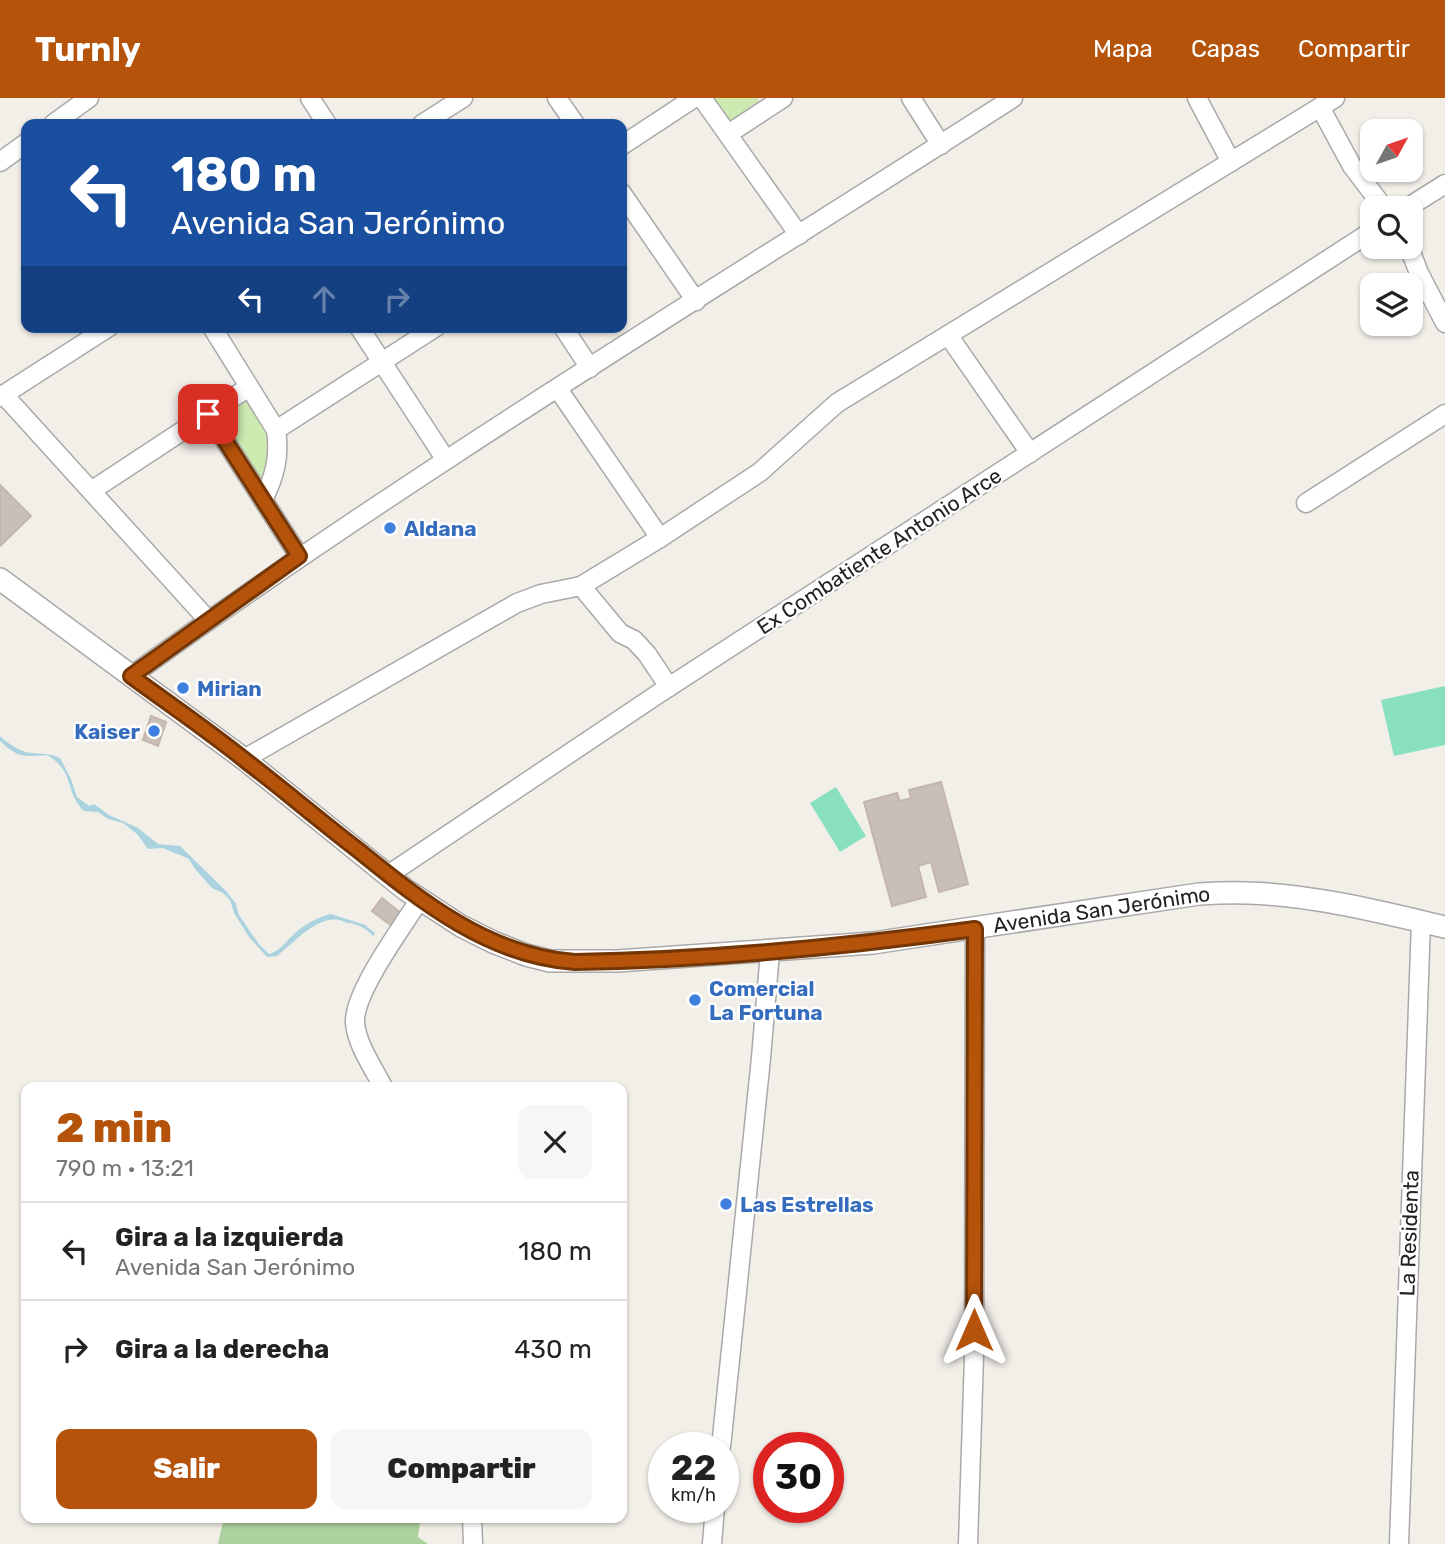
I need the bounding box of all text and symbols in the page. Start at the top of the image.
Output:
text: Turnly [35,30,141,69]
text: Mapa [1093,35,1153,63]
text: Capas [1191,35,1260,63]
text: Compartir [1298,35,1410,63]
north arrow [1360,119,1423,182]
map controls [1360,119,1423,336]
text: 180 m [171,145,317,203]
icon: left [56,147,147,238]
button: search [1360,196,1423,259]
text: Avenida San Jerónimo [171,204,505,242]
button: layers [1360,273,1423,336]
icon: left [232,280,270,318]
icon: ahead [305,280,343,318]
icon: right [378,280,416,318]
pin [178,384,238,444]
icon: arrive [189,395,227,433]
street label: Ex Combatiente Antonio Arce [752,462,1006,640]
place label: Aldana [404,516,477,541]
marker: Aldana [382,520,398,536]
place label: Mirian [197,676,262,701]
marker: Mirian [175,680,191,696]
place label: Kaiser [74,719,140,744]
marker: Kaiser [146,723,162,739]
street label: Avenida San Jerónimo [991,881,1211,937]
place label: Comercial La Fortuna [709,976,823,1025]
marker: Comercial La Fortuna [687,992,703,1008]
text: 2 min [56,1103,172,1153]
button: close [518,1105,592,1179]
text: 790 m · 13:21 [56,1154,194,1182]
street label: La Residenta [1394,1169,1424,1297]
place label: Las Estrellas [740,1192,874,1217]
marker: Las Estrellas [718,1196,734,1212]
text: Gira a la izquierda [115,1222,344,1253]
icon: left [56,1232,94,1270]
text: 180 m [518,1236,592,1267]
text: Avenida San Jerónimo [115,1253,355,1281]
position arrow [937,1293,1011,1367]
icon: right [56,1330,94,1368]
text: Gira a la derecha [115,1334,329,1365]
text: 430 m [514,1334,592,1365]
button: Salir [56,1429,317,1509]
button: Compartir [331,1429,592,1509]
speed limit sign: 30 [753,1432,844,1523]
text: 22 [671,1447,716,1489]
text: km/h [671,1484,716,1506]

